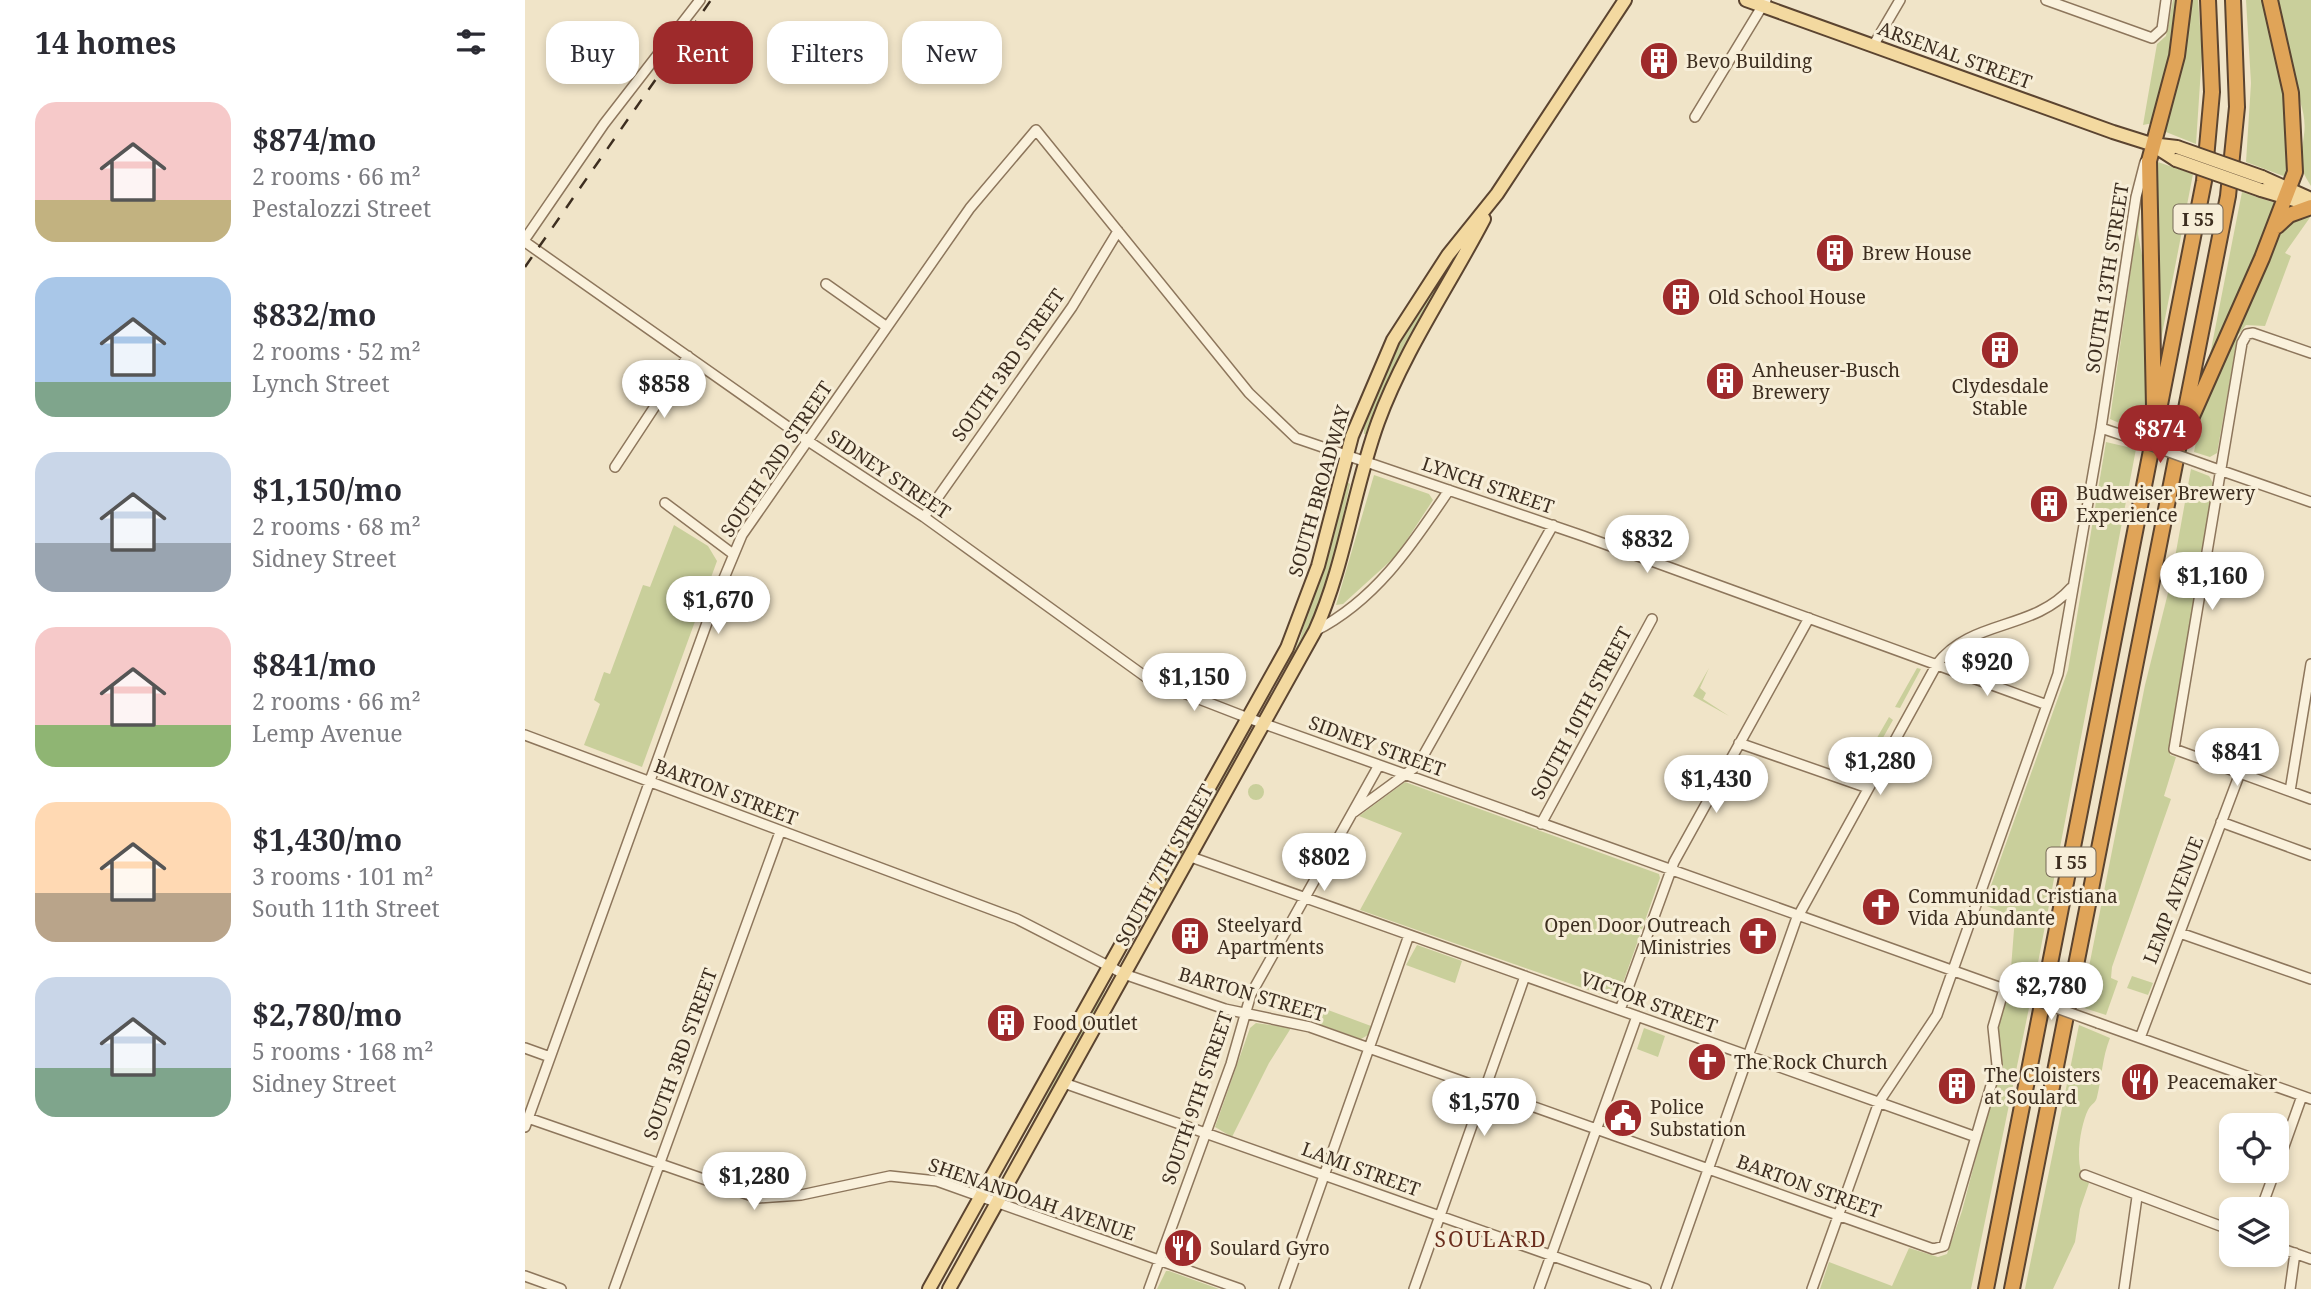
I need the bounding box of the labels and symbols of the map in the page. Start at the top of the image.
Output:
street label: ARSENAL STREET [1874,15,2036,95]
building icon: Bevo Building [1638,40,1680,82]
place label: Bevo Building [1686,48,1812,74]
street label: SOUTH 13TH STREET [2079,181,2135,375]
road number: I 55 [2173,204,2223,233]
building icon: Brew House [1814,232,1856,274]
place label: Brew House [1862,240,1972,266]
building icon: Old School House [1660,276,1702,318]
street label: SOUTH 3RD STREET [945,283,1071,447]
place label: Old School House [1708,284,1866,310]
building icon: Clydesdale Stable [1979,329,2021,371]
place label: Anheuser-Busch Brewery [1752,357,1900,405]
pin: $858 [623,360,705,420]
building icon: Anheuser-Busch Brewery [1704,360,1746,402]
place label: Clydesdale Stable [1951,373,2049,421]
street label: SOUTH 2ND STREET [714,376,838,542]
street label: SOUTH BROADWAY [1282,402,1356,580]
pin: $874 [2119,406,2201,465]
street label: SIDNEY STREET [822,423,956,525]
street label: LYNCH STREET [1418,450,1558,520]
place label: Budweiser Brewery Experience [2076,480,2255,528]
building icon: Budweiser Brewery Experience [2028,483,2070,525]
pin: $832 [1606,516,1688,575]
pin: $1,160 [2155,552,2269,612]
pin: $1,670 [661,576,775,636]
street label: SOUTH 10TH STREET [1524,622,1638,804]
pin: $920 [1946,638,2028,698]
pin: $1,150 [1137,654,1251,713]
street label: SIDNEY STREET [1305,709,1449,783]
pin: $841 [2196,728,2278,788]
pin: $1,280 [1823,738,1937,797]
street label: BARTON STREET [651,753,802,831]
pin: $1,430 [1659,756,1773,815]
street label: SOUTH 7TH STREET [1109,779,1220,951]
street label: LEMP AVENUE [2137,832,2209,967]
pin: $802 [1283,834,1365,893]
road number: I 55 [2047,848,2095,876]
place label: Communidad Cristiana Vida Abundante [1908,883,2118,931]
church icon: Communidad Cristiana Vida Abundante [1860,886,1902,928]
place label: Steelyard Apartments [1217,912,1324,960]
place label: Open Door Outreach Ministries [1544,912,1731,960]
building icon: Steelyard Apartments [1169,915,1211,957]
church icon: Open Door Outreach Ministries [1737,915,1779,957]
street label: BARTON STREET [1175,961,1329,1028]
pin: $2,780 [1994,962,2108,1022]
street label: SOUTH 3RD STREET [637,964,723,1143]
street label: VICTOR STREET [1577,965,1721,1039]
building icon: Food Outlet [985,1002,1027,1044]
street label: SOUTH 9TH STREET [1155,1008,1239,1188]
place label: Food Outlet [1033,1010,1138,1036]
church icon: The Rock Church [1686,1041,1728,1083]
place label: The Rock Church [1734,1049,1888,1075]
restaurant icon: Peacemaker [2119,1061,2161,1103]
place label: The Cloisters at Soulard [1984,1062,2100,1110]
building icon: The Cloisters at Soulard [1936,1065,1978,1107]
place label: Peacemaker [2167,1069,2277,1095]
pin: $1,570 [1427,1078,1541,1138]
place label: Police Substation [1650,1094,1746,1142]
public building icon: Police Substation [1602,1097,1644,1139]
street label: LAMI STREET [1298,1136,1424,1203]
street label: BARTON STREET [1733,1148,1885,1224]
street label: SHENANDOAH AVENUE [925,1151,1139,1247]
pin: $1,280 [697,1152,811,1212]
district label: SOULARD [1435,1225,1548,1253]
restaurant icon: Soulard Gyro [1162,1227,1204,1269]
place label: Soulard Gyro [1210,1235,1330,1261]

